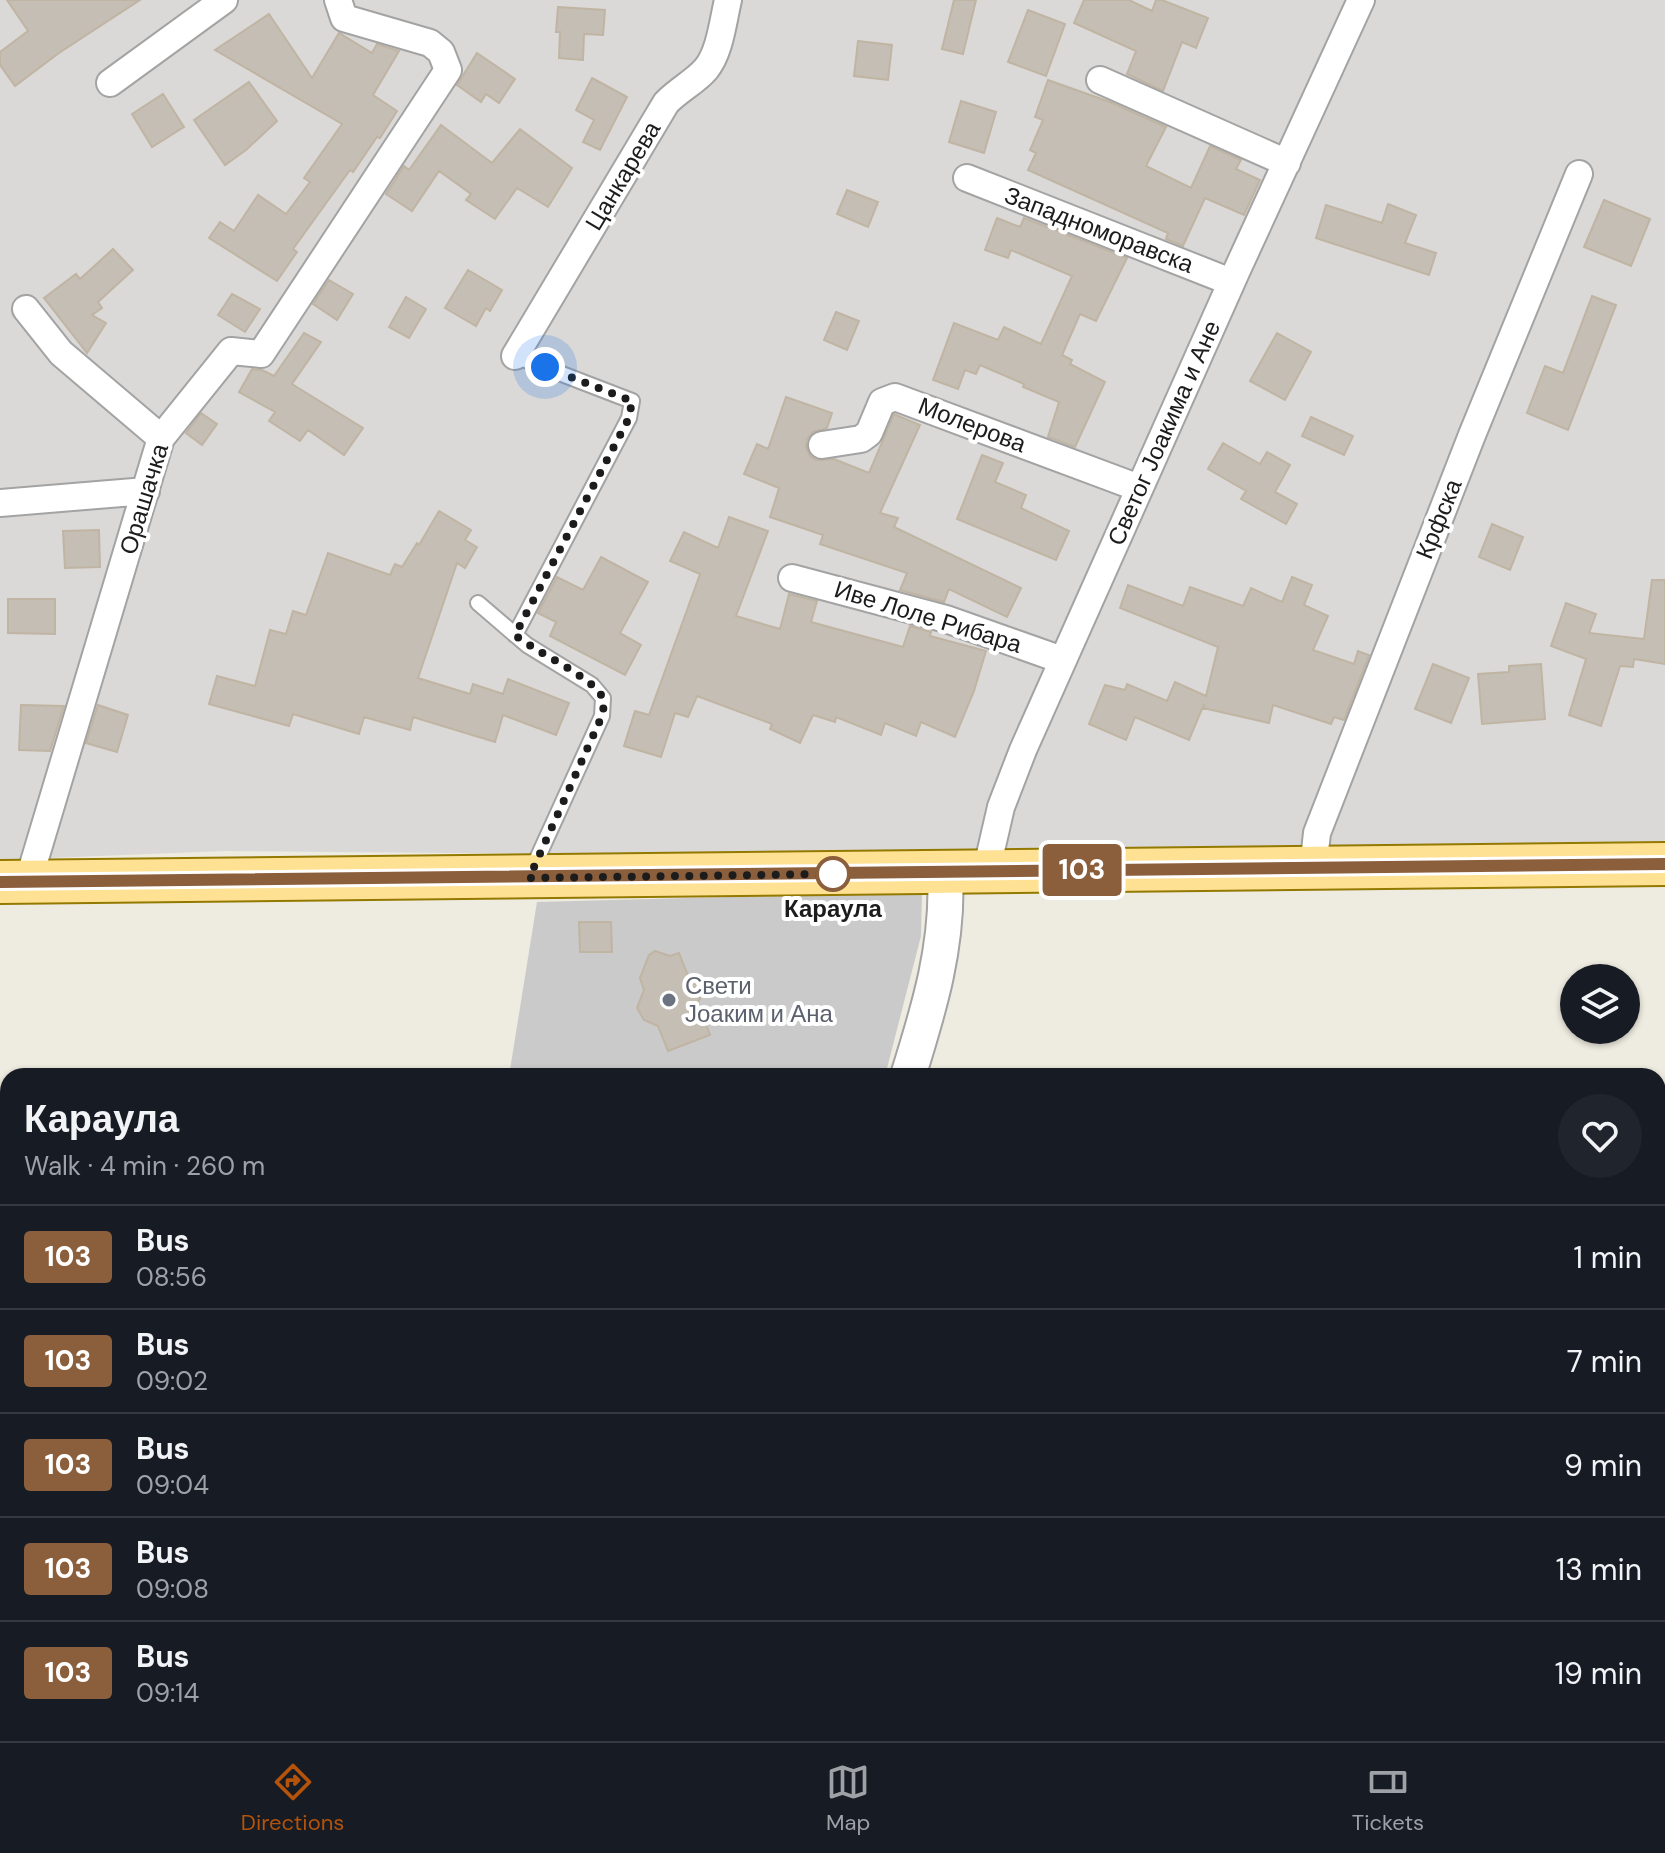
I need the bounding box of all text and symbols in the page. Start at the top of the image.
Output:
street label: Цанкарева [578,115,668,236]
street label: Западноморавска [1000,179,1199,280]
street label: Светог Јоакима и Ане [1100,316,1227,550]
your location [525,347,565,387]
street label: Молерова [914,390,1031,459]
street label: Орашачка [112,439,175,558]
street label: Крфска [1409,474,1469,563]
street label: Иве Лоле Рибара [831,573,1026,660]
line badge: 103 [1036,844,1128,896]
text: 103 [1059,851,1105,888]
marker: Караула [816,857,850,891]
place label: Караула [784,893,883,924]
map controls [1560,964,1640,1044]
button: layers [1560,964,1640,1044]
place label: Свети Јоаким и Ана [685,970,834,1029]
marker: Свети Јоаким и Ана [660,991,678,1009]
text: Караула [24,1094,179,1144]
button: heart [1558,1094,1642,1178]
text: Walk · 4 min · 260 m [24,1149,265,1183]
text: Bus [136,1221,190,1260]
text: 103 [45,1238,91,1275]
text: 1 min [1574,1238,1642,1277]
text: 08:56 [136,1260,207,1294]
text: Bus [136,1325,190,1364]
text: 103 [45,1342,91,1379]
text: 7 min [1567,1342,1642,1381]
text: 09:02 [136,1364,208,1398]
text: Bus [136,1429,190,1468]
text: 103 [45,1446,91,1483]
text: 9 min [1564,1446,1642,1485]
text: 09:04 [136,1468,209,1502]
text: Bus [136,1533,190,1572]
text: 103 [45,1550,91,1587]
text: 13 min [1556,1550,1642,1589]
text: 09:08 [136,1572,209,1606]
text: Bus [136,1637,190,1676]
text: 103 [45,1654,91,1691]
text: 19 min [1555,1654,1642,1693]
text: 09:14 [136,1676,199,1710]
tab: Directions [241,1760,344,1837]
tab: Map [826,1760,870,1837]
tab: Tickets [1352,1760,1424,1837]

